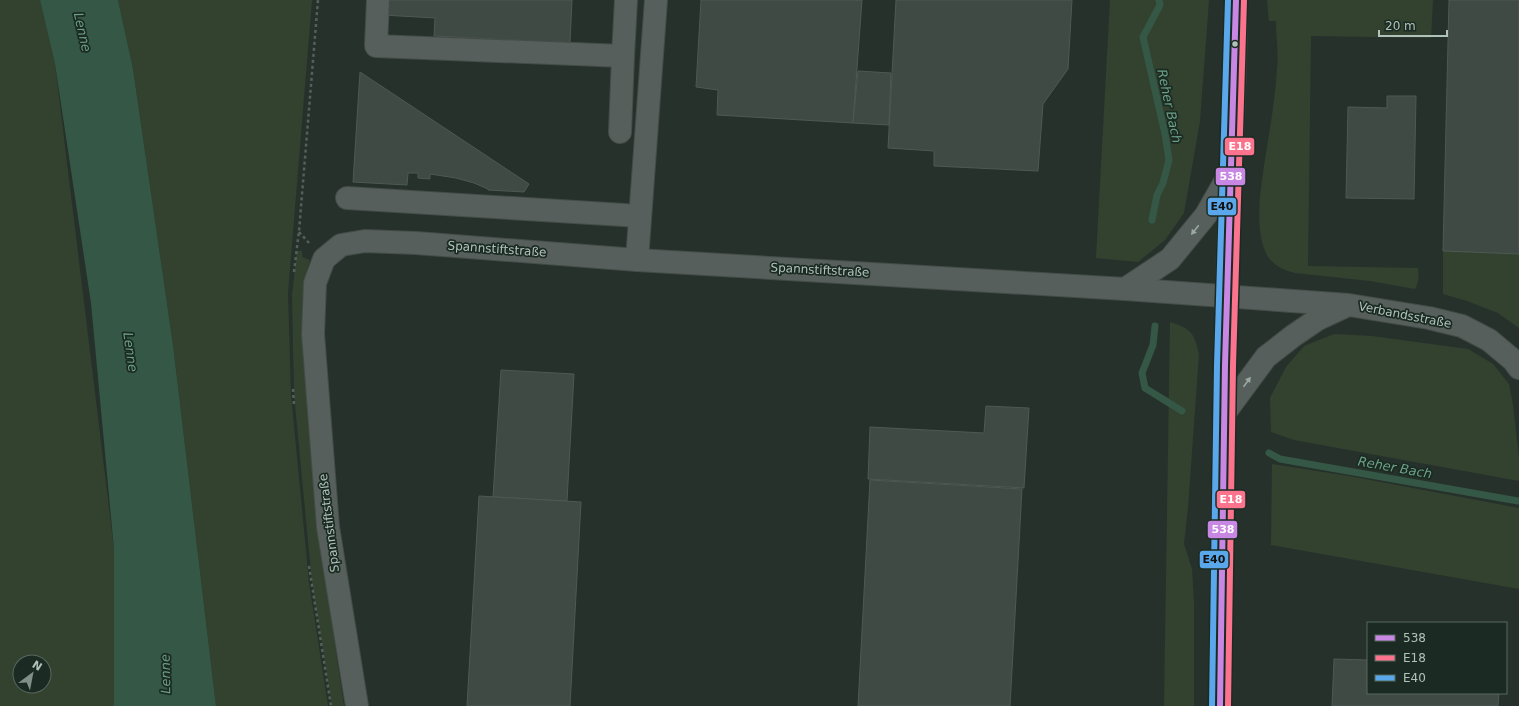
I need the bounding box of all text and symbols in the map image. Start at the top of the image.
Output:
water label: Lenne [71,11,94,53]
scale bar [1379,12,1447,38]
text: 20 m [1385,19,1416,33]
unlabelled marker [1230,39,1240,49]
water label: Reher Bach [1154,68,1185,144]
line badge: E18 [1224,137,1255,156]
text: E18 [1229,140,1251,153]
line badge: 538 [1215,167,1246,186]
text: 538 [1220,170,1242,183]
line badge: E40 [1207,197,1237,216]
text: E40 [1211,200,1234,213]
one-way arrow [1191,224,1199,235]
street label: Spannstiftstraße [447,239,547,259]
street label: Spannstiftstraße [770,260,870,280]
street label: Verbandsstraße [1357,299,1453,331]
water label: Lenne [120,331,141,373]
one-way arrow [1243,377,1252,388]
water label: Reher Bach [1357,454,1433,481]
street label: Spannstiftstraße [316,473,342,573]
line badge: E18 [1216,490,1246,509]
text: E18 [1220,493,1242,506]
line badge: 538 [1207,520,1238,539]
text: 538 [1212,523,1234,536]
line badge: E40 [1199,550,1229,569]
text: E40 [1203,553,1226,566]
legend [1367,622,1507,694]
text: 538 [1403,631,1426,645]
text: E18 [1403,651,1426,665]
north arrow [12,654,52,694]
water label: Lenne [158,654,173,694]
text: N [30,658,44,674]
text: E40 [1403,671,1426,685]

